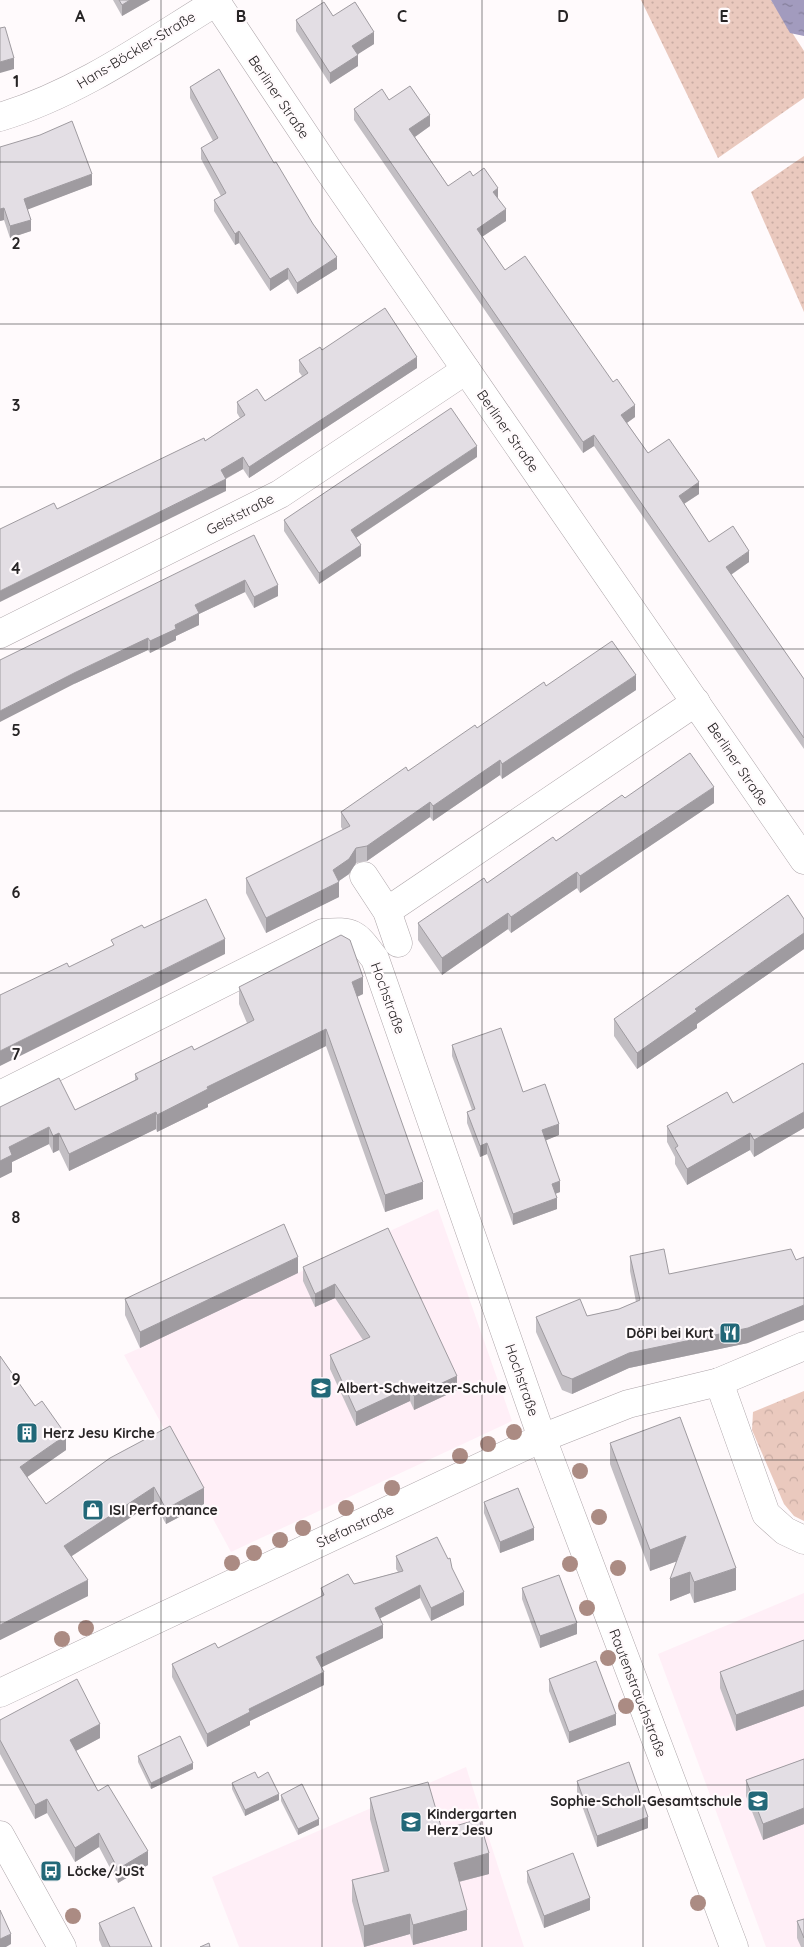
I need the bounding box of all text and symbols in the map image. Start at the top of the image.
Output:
text: A [75,6,86,26]
text: B [236,6,246,26]
text: C [397,6,407,26]
text: D [557,6,569,26]
text: E [719,6,729,26]
street label: Hans-Böckler-Straße [73,7,199,93]
street label: Berliner Straße [245,52,314,142]
text: 1 [13,71,19,91]
text: 2 [11,233,21,253]
street label: Berliner Straße [473,386,543,476]
text: 3 [12,395,20,415]
street label: Geiststraße [203,489,277,539]
text: 4 [11,558,21,578]
street label: Berliner Straße [704,719,773,809]
text: 5 [11,720,21,740]
text: 6 [12,882,21,902]
street label: Hochstraße [367,960,409,1036]
text: 7 [12,1044,21,1064]
text: 8 [12,1207,21,1227]
restaurant icon: DöPi bei Kurt [718,1321,742,1345]
place label: DöPi bei Kurt [626,1324,714,1342]
street label: Hochstraße [501,1342,543,1419]
text: 9 [11,1369,21,1389]
school or university icon: Albert-Schweitzer-Schule [309,1376,333,1400]
place label: Albert-Schweitzer-Schule [337,1379,506,1397]
building icon: Herz Jesu Kirche [15,1421,39,1445]
place label: Herz Jesu Kirche [43,1424,155,1442]
shop icon: ISI Performance [81,1498,105,1522]
street label: Stefanstraße [313,1500,397,1552]
place label: ISI Performance [109,1501,218,1519]
street label: Rautenstrauchstraße [605,1626,671,1760]
school or university icon: Sophie-Scholl-Gesamtschule [746,1789,770,1813]
place label: Sophie-Scholl-Gesamtschule [550,1792,742,1810]
place label: Kindergarten Herz Jesu [427,1805,517,1839]
school or university icon: Kindergarten Herz Jesu [399,1810,423,1834]
bus stop icon: Löcke/JuSt [39,1859,63,1883]
place label: Löcke/JuSt [67,1862,145,1880]

